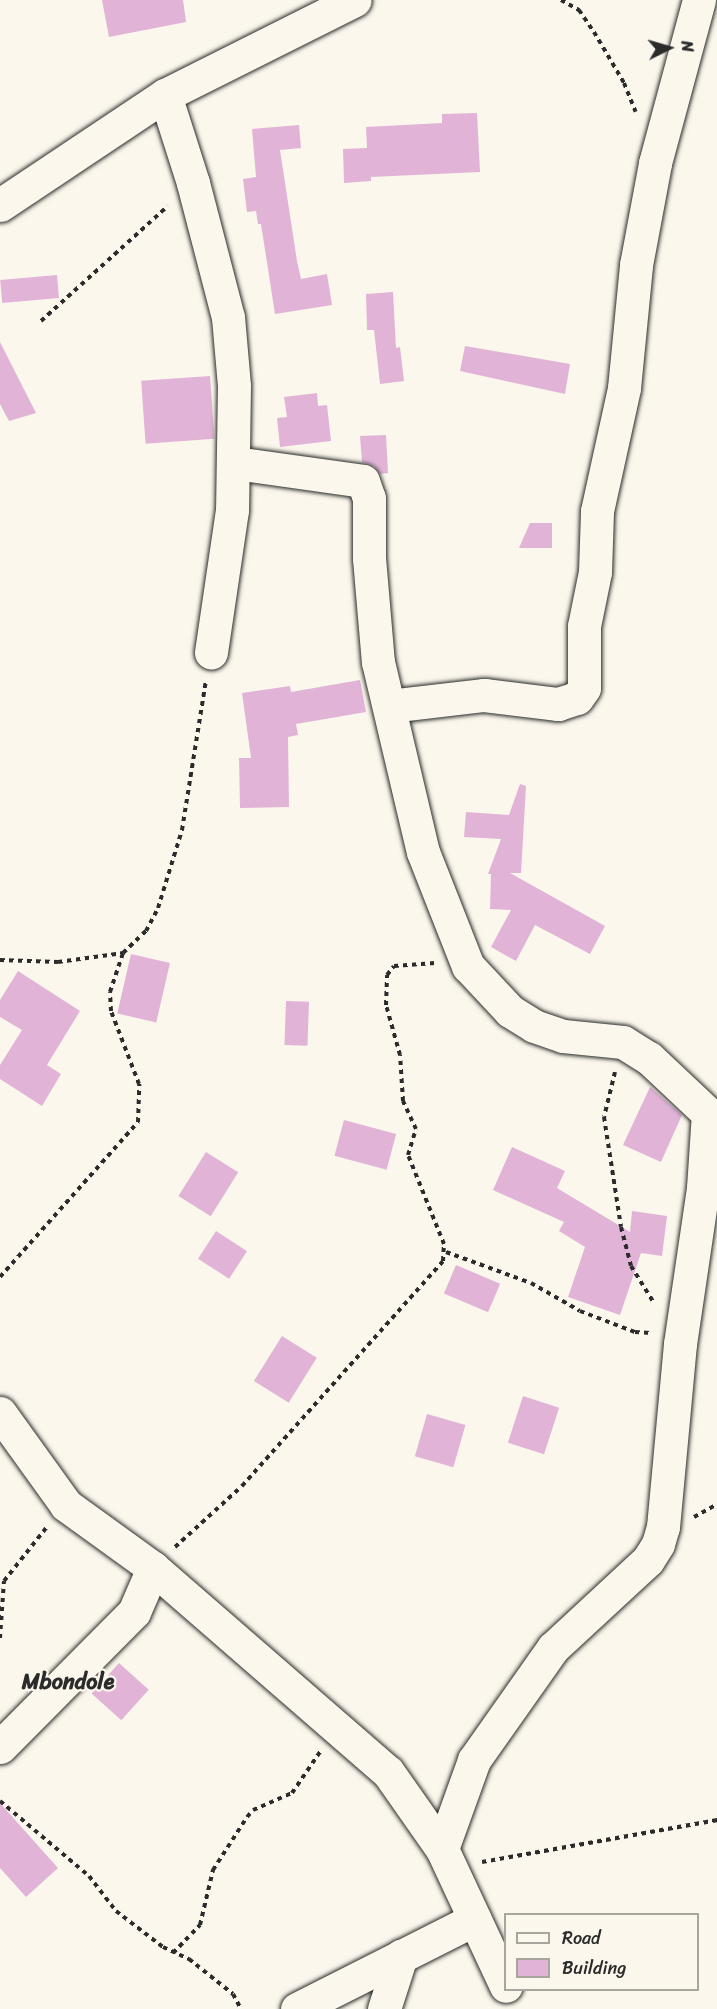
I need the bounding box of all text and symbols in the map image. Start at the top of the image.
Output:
north arrow [639,18,699,78]
text: N [673,40,702,53]
district label: Mbondole [22,1669,114,1695]
legend [504,1913,699,1991]
text: Road [562,1922,601,1954]
text: Building [562,1952,626,1984]

